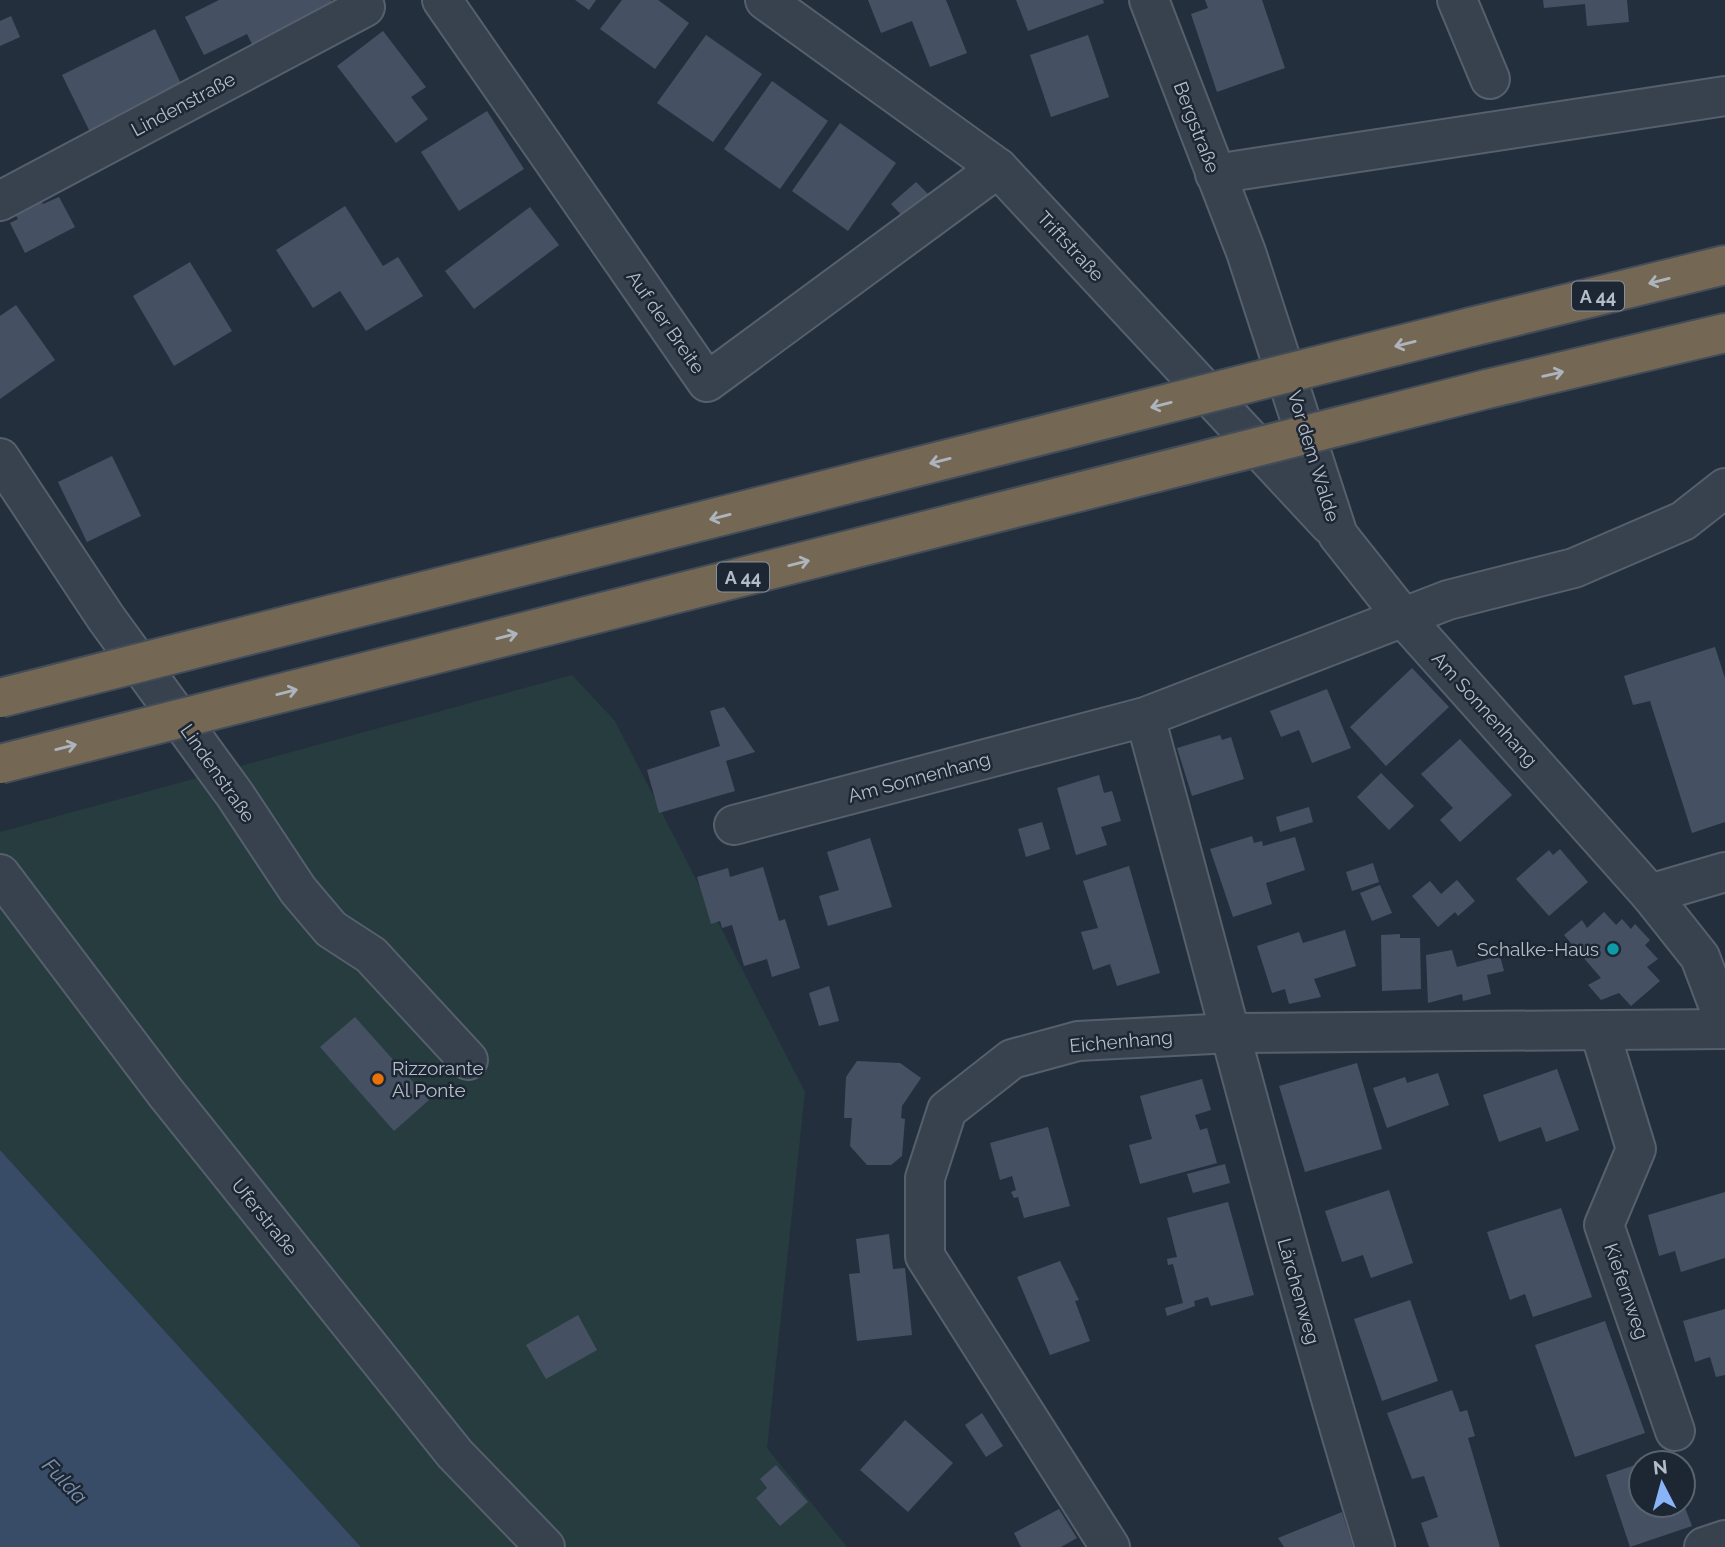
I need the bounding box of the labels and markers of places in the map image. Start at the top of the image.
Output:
place label: Schalke-Haus [1477,938,1599,960]
marker: Schalke-Haus [1605,941,1621,957]
place label: Rizzorante Al Ponte [392,1057,484,1101]
marker: Rizzorante Al Ponte [370,1071,386,1087]

